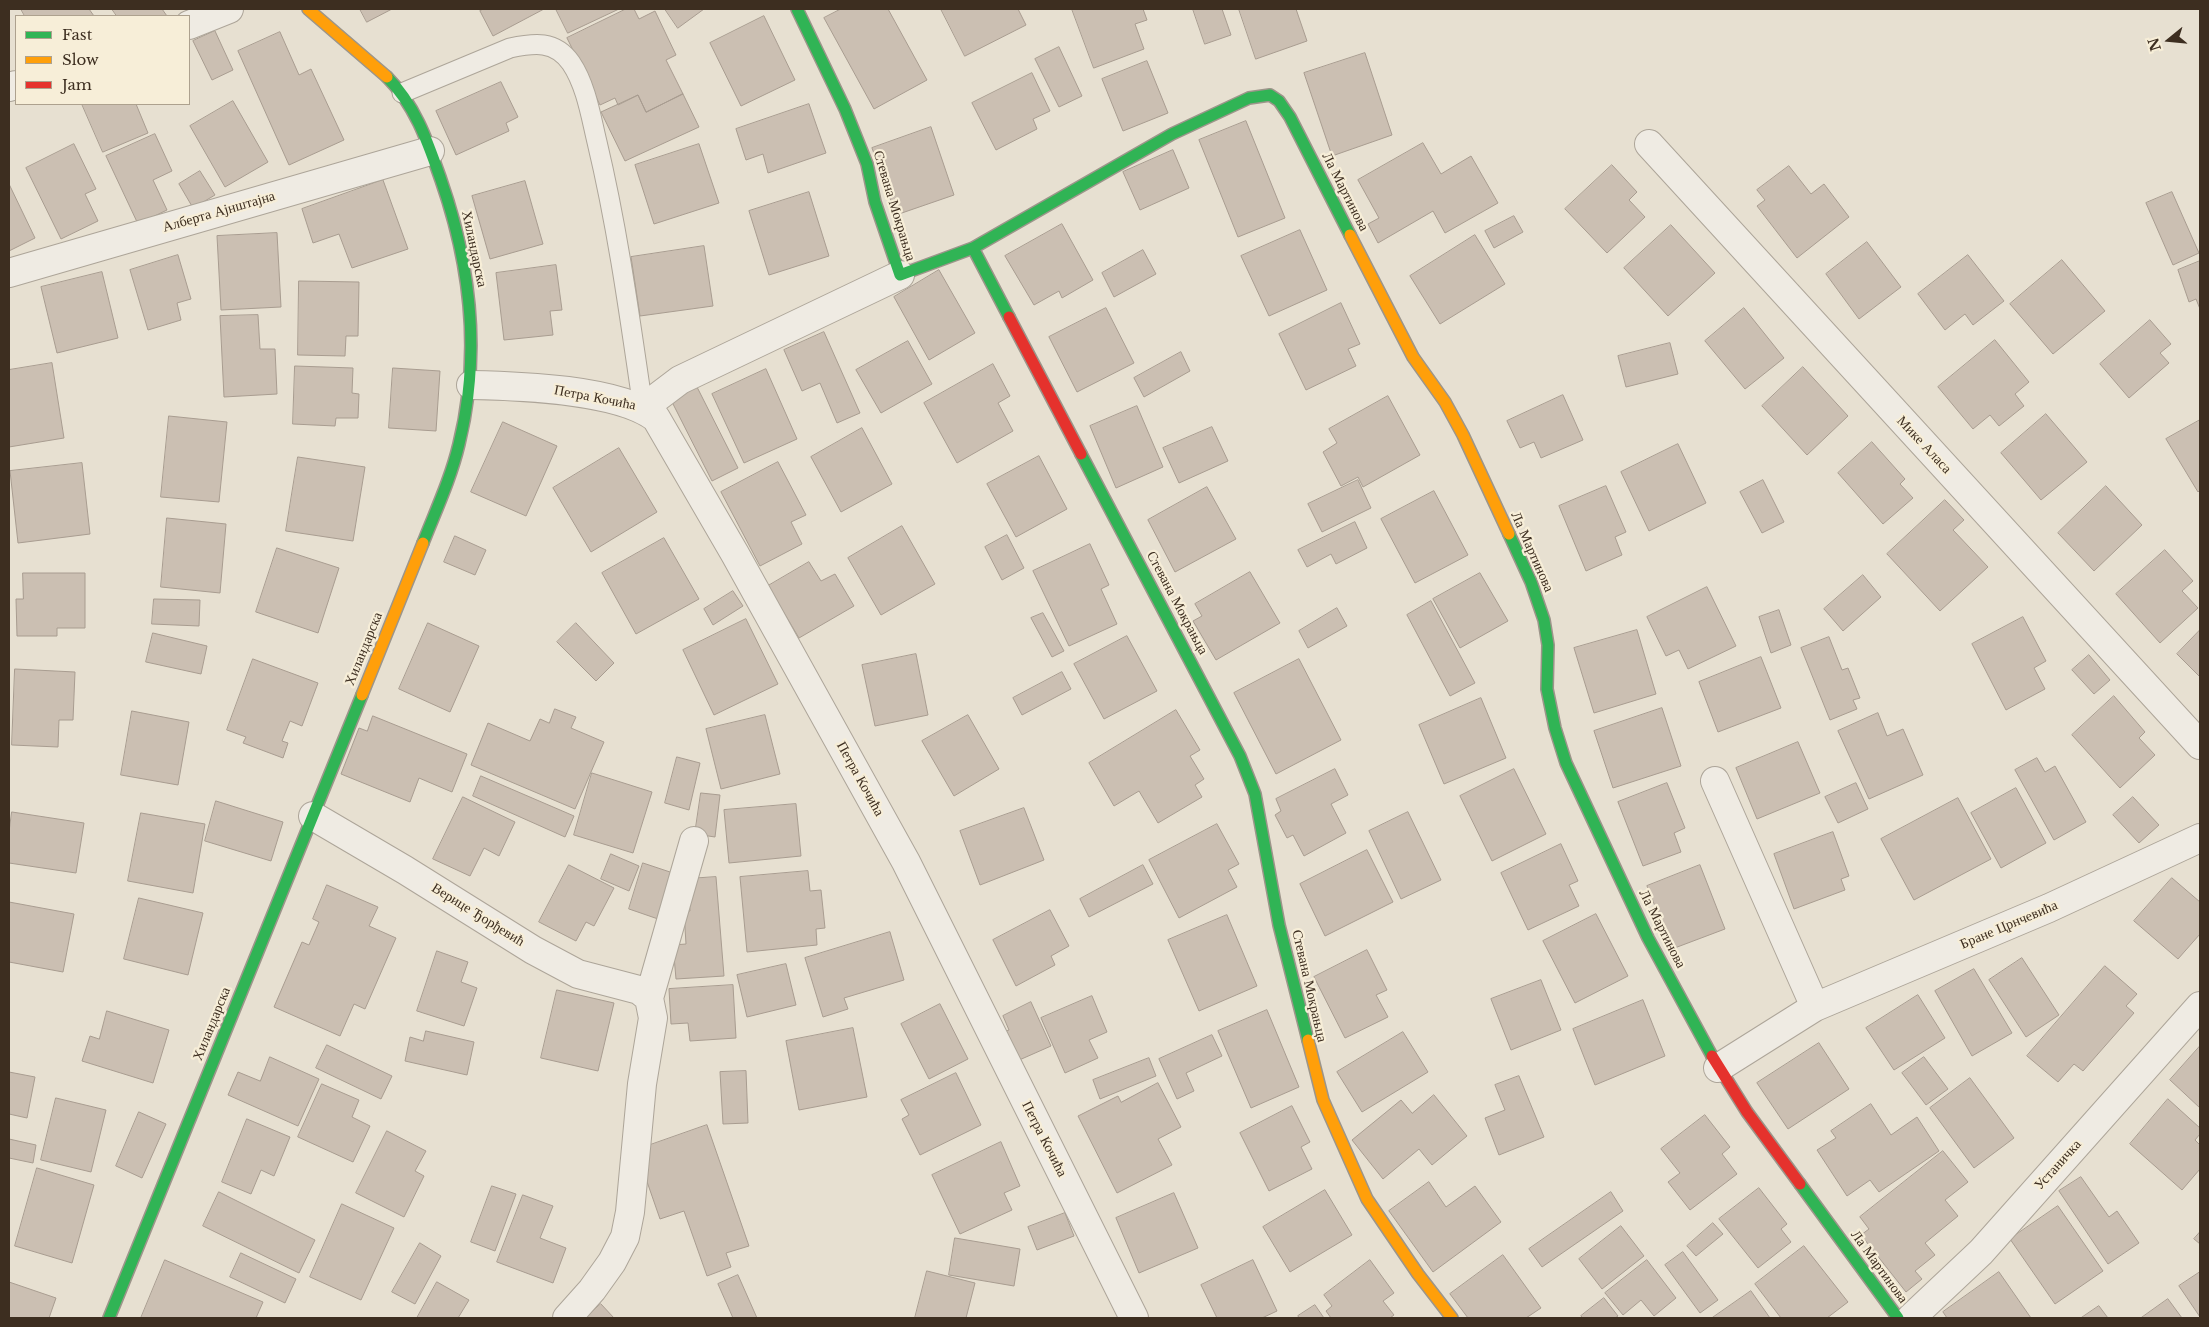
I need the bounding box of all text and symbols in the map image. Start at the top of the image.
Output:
legend [15,15,190,105]
north arrow [2144,15,2194,65]
text: Fast [62,25,92,44]
text: N [2144,35,2165,53]
text: Slow [62,50,99,69]
text: Jam [62,75,92,94]
street label: Стевана Мокрањца [869,149,919,263]
street label: Ла Мартинова [1318,150,1372,234]
street label: Алберта Ајнштајна [161,188,277,236]
street label: Хиландарска [458,209,490,289]
street label: Петра Кочића [553,382,637,414]
street label: Мике Аласа [1893,413,1955,477]
street label: Ла Мартинова [1507,509,1557,595]
street label: Стевана Мокрањца [1143,548,1211,658]
street label: Хиландарска [342,610,386,688]
street label: Петра Кочића [833,739,887,819]
street label: Верице Ђорђевић [428,880,528,950]
street label: Ла Мартинова [1635,887,1689,971]
street label: Бране Црнчевића [1958,897,2060,953]
street label: Стевана Мокрањца [1288,928,1330,1044]
street label: Хиландарска [190,985,234,1063]
street label: Петра Кочића [1018,1098,1070,1180]
street label: Устаничка [2031,1136,2085,1194]
street label: Ла Мартинова [1847,1227,1911,1307]

